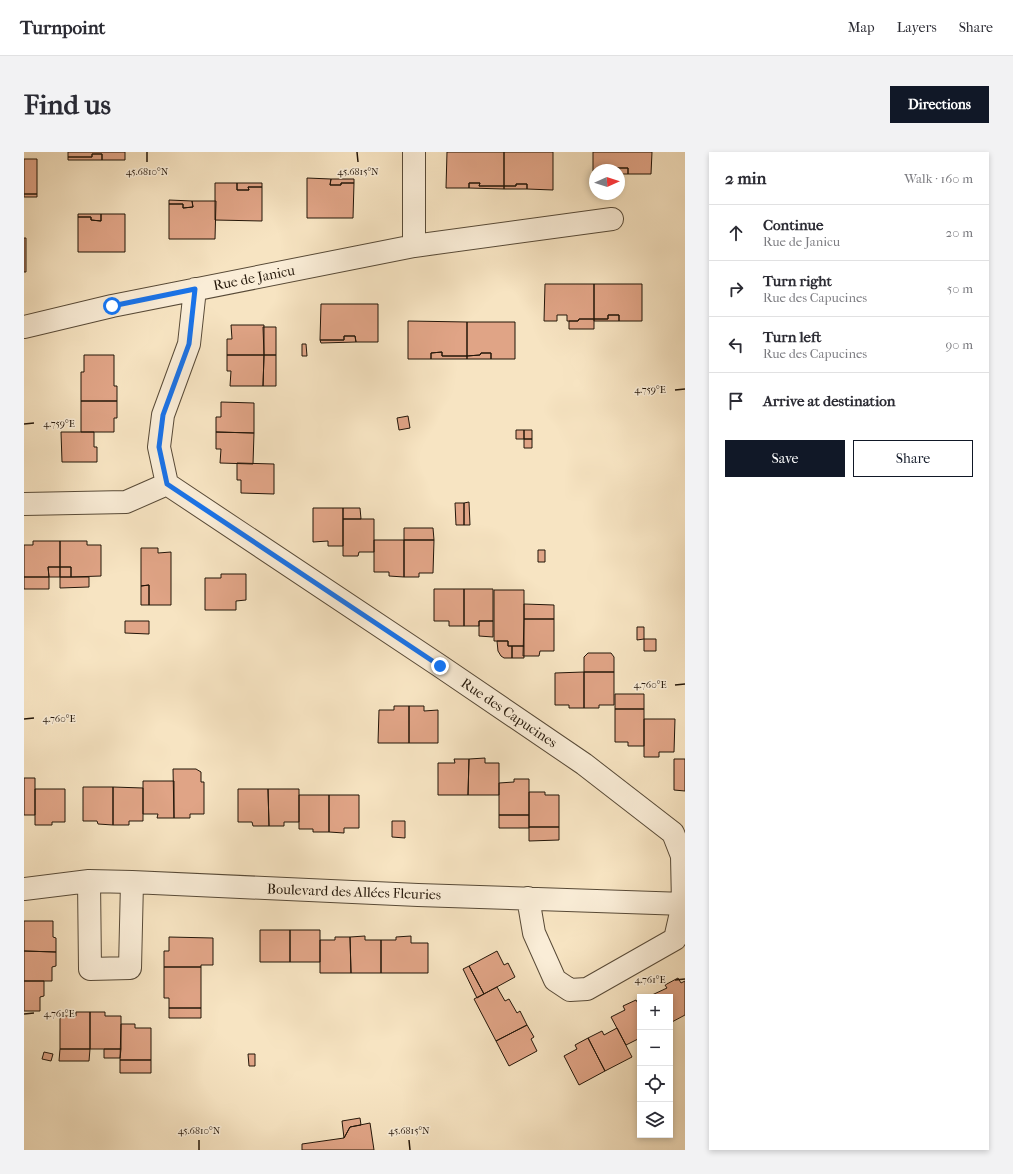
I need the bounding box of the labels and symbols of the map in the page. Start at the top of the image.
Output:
north arrow [589,164,625,200]
text: 45.6810°N [126,166,169,178]
text: 45.6815°N [337,166,379,178]
street label: Rue de Janicu [212,262,296,294]
route start [103,297,121,315]
text: 4.759°E [634,384,666,396]
text: 4.759°E [43,418,75,430]
route end [431,657,449,675]
street label: Rue des Capucines [458,675,560,751]
text: 4.760°E [633,679,667,691]
text: 4.760°E [42,713,76,725]
street label: Boulevard des Allées Fleuries [267,880,441,904]
text: 4.761°E [634,974,666,986]
text: 4.761°E [43,1008,75,1020]
text: 45.6810°N [178,1125,221,1137]
text: 45.6815°N [388,1125,430,1137]

